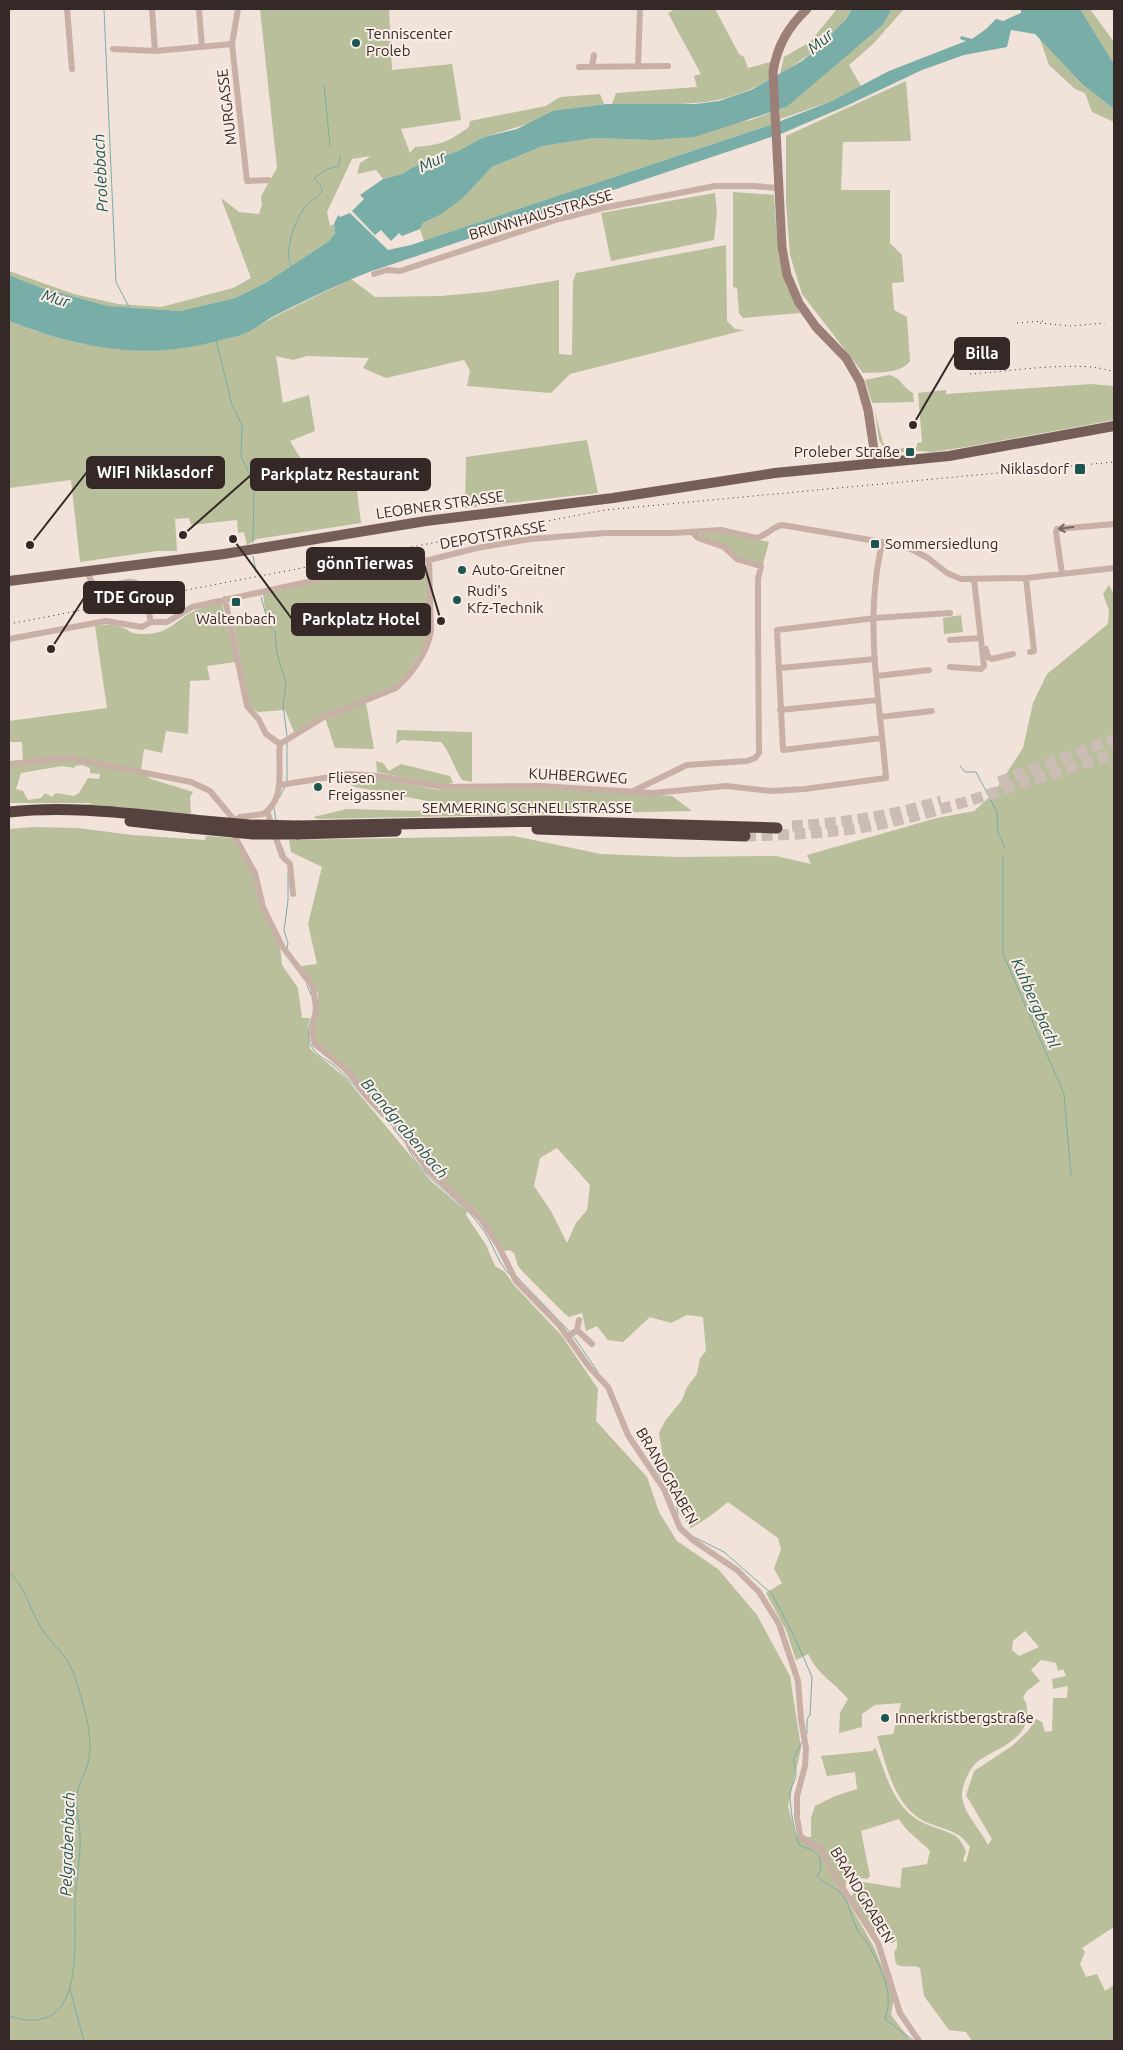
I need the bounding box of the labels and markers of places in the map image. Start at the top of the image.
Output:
place label: Tenniscenter Proleb [366,25,453,59]
marker: Tenniscenter Proleb [350,37,362,49]
callout: Billa [955,338,1009,369]
place label: Proleber Straße [794,443,900,460]
marker: Proleber Straße [904,446,916,458]
callout: WIFI Niklasdorf [87,457,224,488]
callout: Parkplatz Restaurant [251,459,430,490]
place label: Niklasdorf [1000,460,1069,477]
marker: Niklasdorf [1073,462,1087,476]
place label: Sommersiedlung [885,535,998,552]
marker: Sommersiedlung [869,538,881,550]
callout: gönnTierwas [307,548,424,579]
place label: Auto-Greitner [472,561,566,578]
marker: Auto-Greitner [456,564,468,576]
callout: TDE Group [84,582,184,613]
place label: Rudi's Kfz-Technik [467,582,544,616]
marker: Rudi's Kfz-Technik [451,594,463,606]
marker: Waltenbach [230,596,242,608]
callout: Parkplatz Hotel [292,604,430,635]
place label: Waltenbach [196,610,276,627]
place label: Fliesen Freigassner [328,769,405,803]
marker: Fliesen Freigassner [312,781,324,793]
place label: Innerkristbergstraße [895,1709,1034,1726]
marker: Innerkristbergstraße [879,1712,891,1724]

